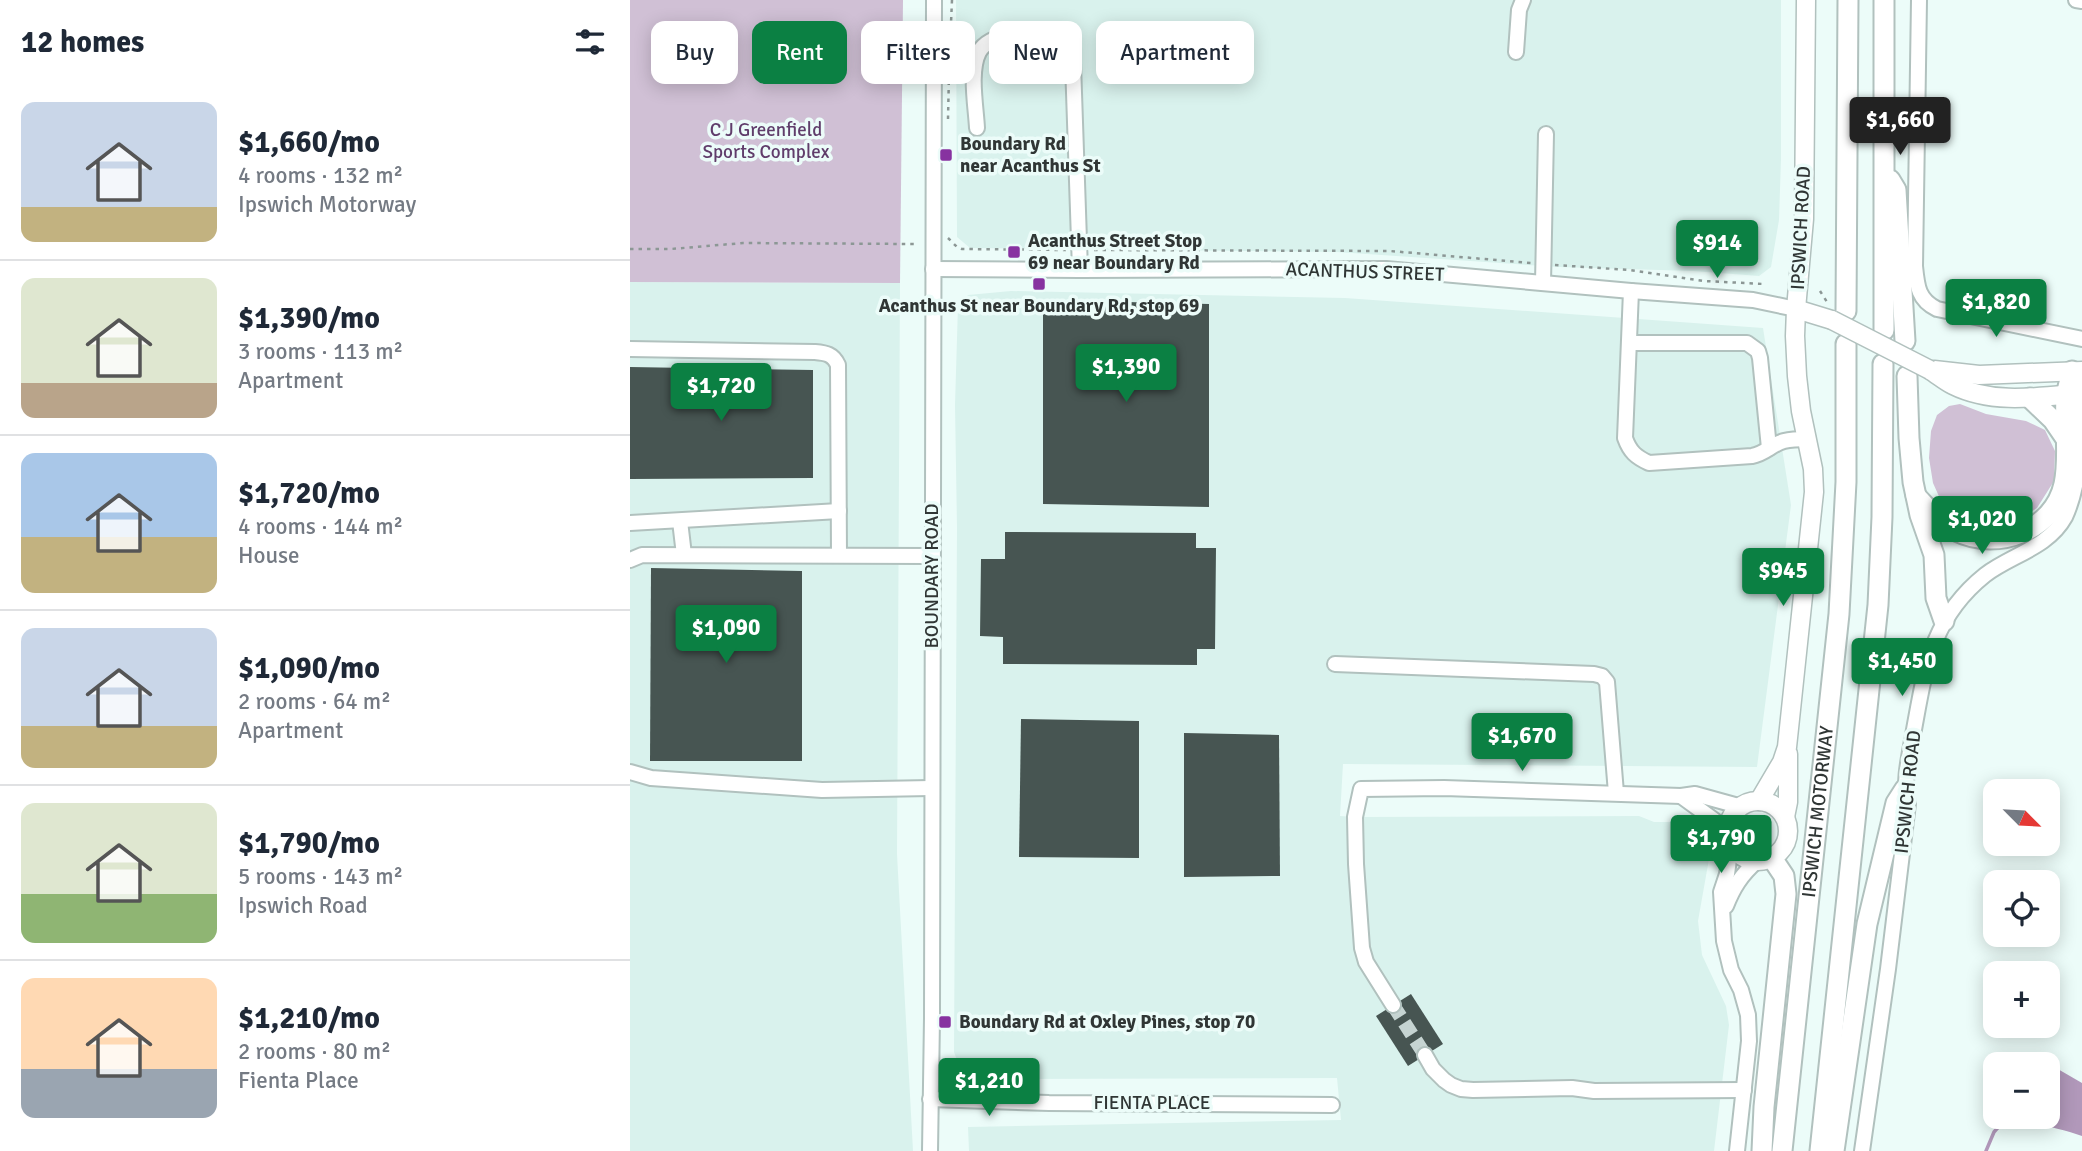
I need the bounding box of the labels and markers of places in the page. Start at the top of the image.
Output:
pin: $1,660 [1843,97,1957,157]
place label: Boundary Rd near Acanthus St [960,132,1101,178]
marker: Boundary Rd near Acanthus St [938,147,954,163]
pin: $914 [1676,220,1758,280]
place label: Acanthus Street Stop 69 near Boundary Rd [1028,229,1202,275]
marker: Acanthus Street Stop 69 near Boundary Rd [1006,244,1022,260]
marker: Acanthus St near Boundary Rd, stop 69 [1031,276,1047,292]
pin: $1,820 [1939,280,2053,339]
place label: Acanthus St near Boundary Rd, stop 69 [879,294,1199,318]
pin: $1,390 [1069,344,1183,404]
pin: $1,720 [664,364,778,423]
pin: $1,020 [1925,496,2039,556]
pin: $945 [1742,548,1824,608]
pin: $1,090 [669,606,783,665]
pin: $1,450 [1845,638,1959,698]
pin: $1,670 [1465,714,1579,773]
pin: $1,790 [1664,816,1778,875]
place label: Boundary Rd at Oxley Pines, stop 70 [959,1010,1255,1034]
marker: Boundary Rd at Oxley Pines, stop 70 [937,1014,953,1030]
pin: $1,210 [932,1058,1046,1118]

